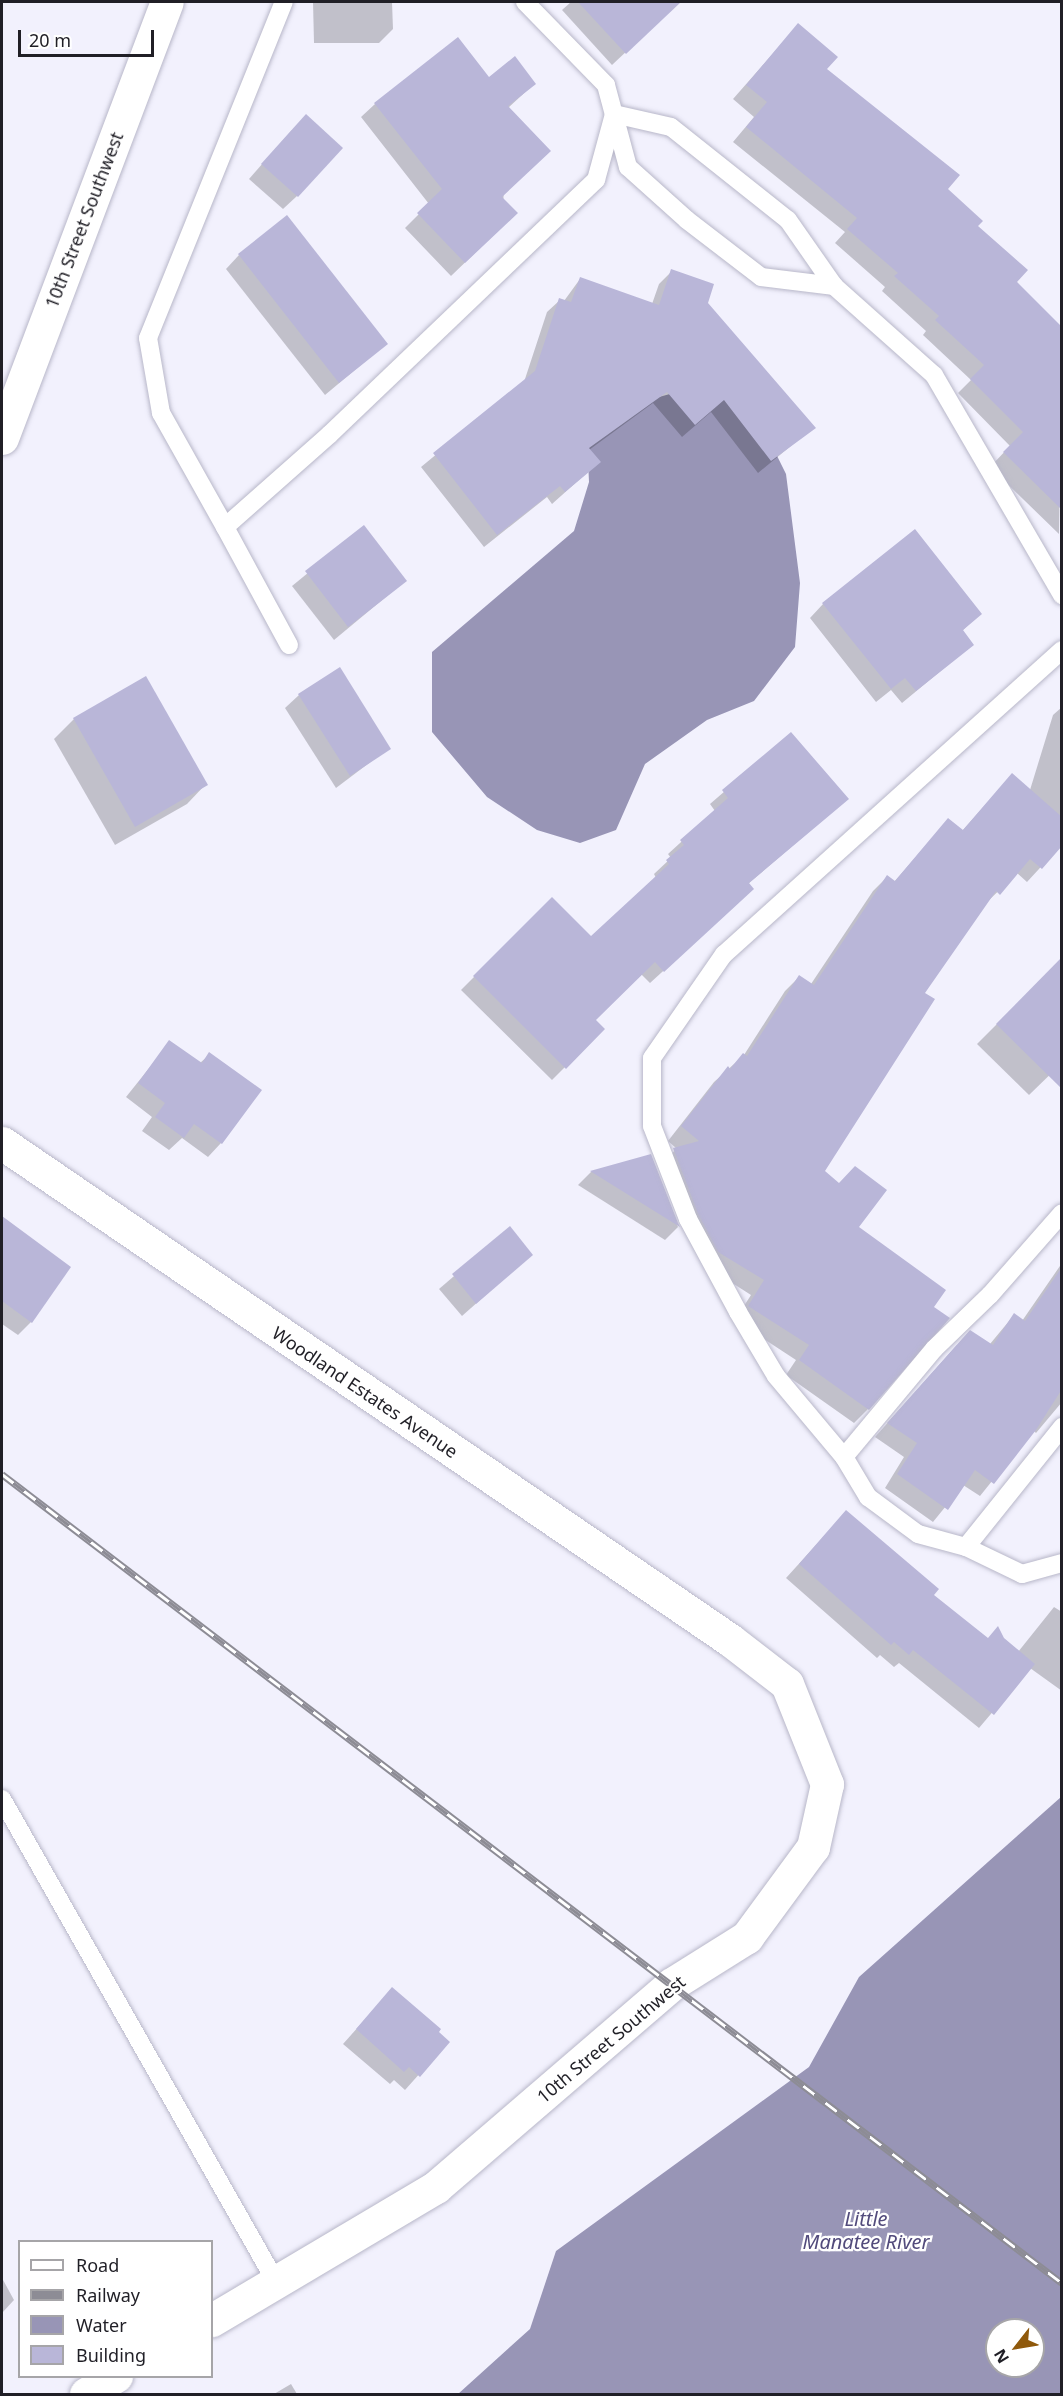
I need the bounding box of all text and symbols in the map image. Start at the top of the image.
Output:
scale bar [21,18,158,56]
text: 20 m [29,28,71,52]
street label: 10th Street Southwest [40,129,128,311]
street label: Woodland Estates Avenue [268,1322,462,1462]
street label: 10th Street Southwest [533,1971,689,2107]
water label: Little Manatee River [803,2206,929,2253]
legend [18,2240,213,2378]
text: Road [76,2253,119,2277]
text: Railway [76,2283,140,2307]
text: Water [76,2313,127,2337]
north arrow [985,2318,1045,2378]
text: Building [76,2343,146,2367]
text: N [989,2345,1014,2367]

